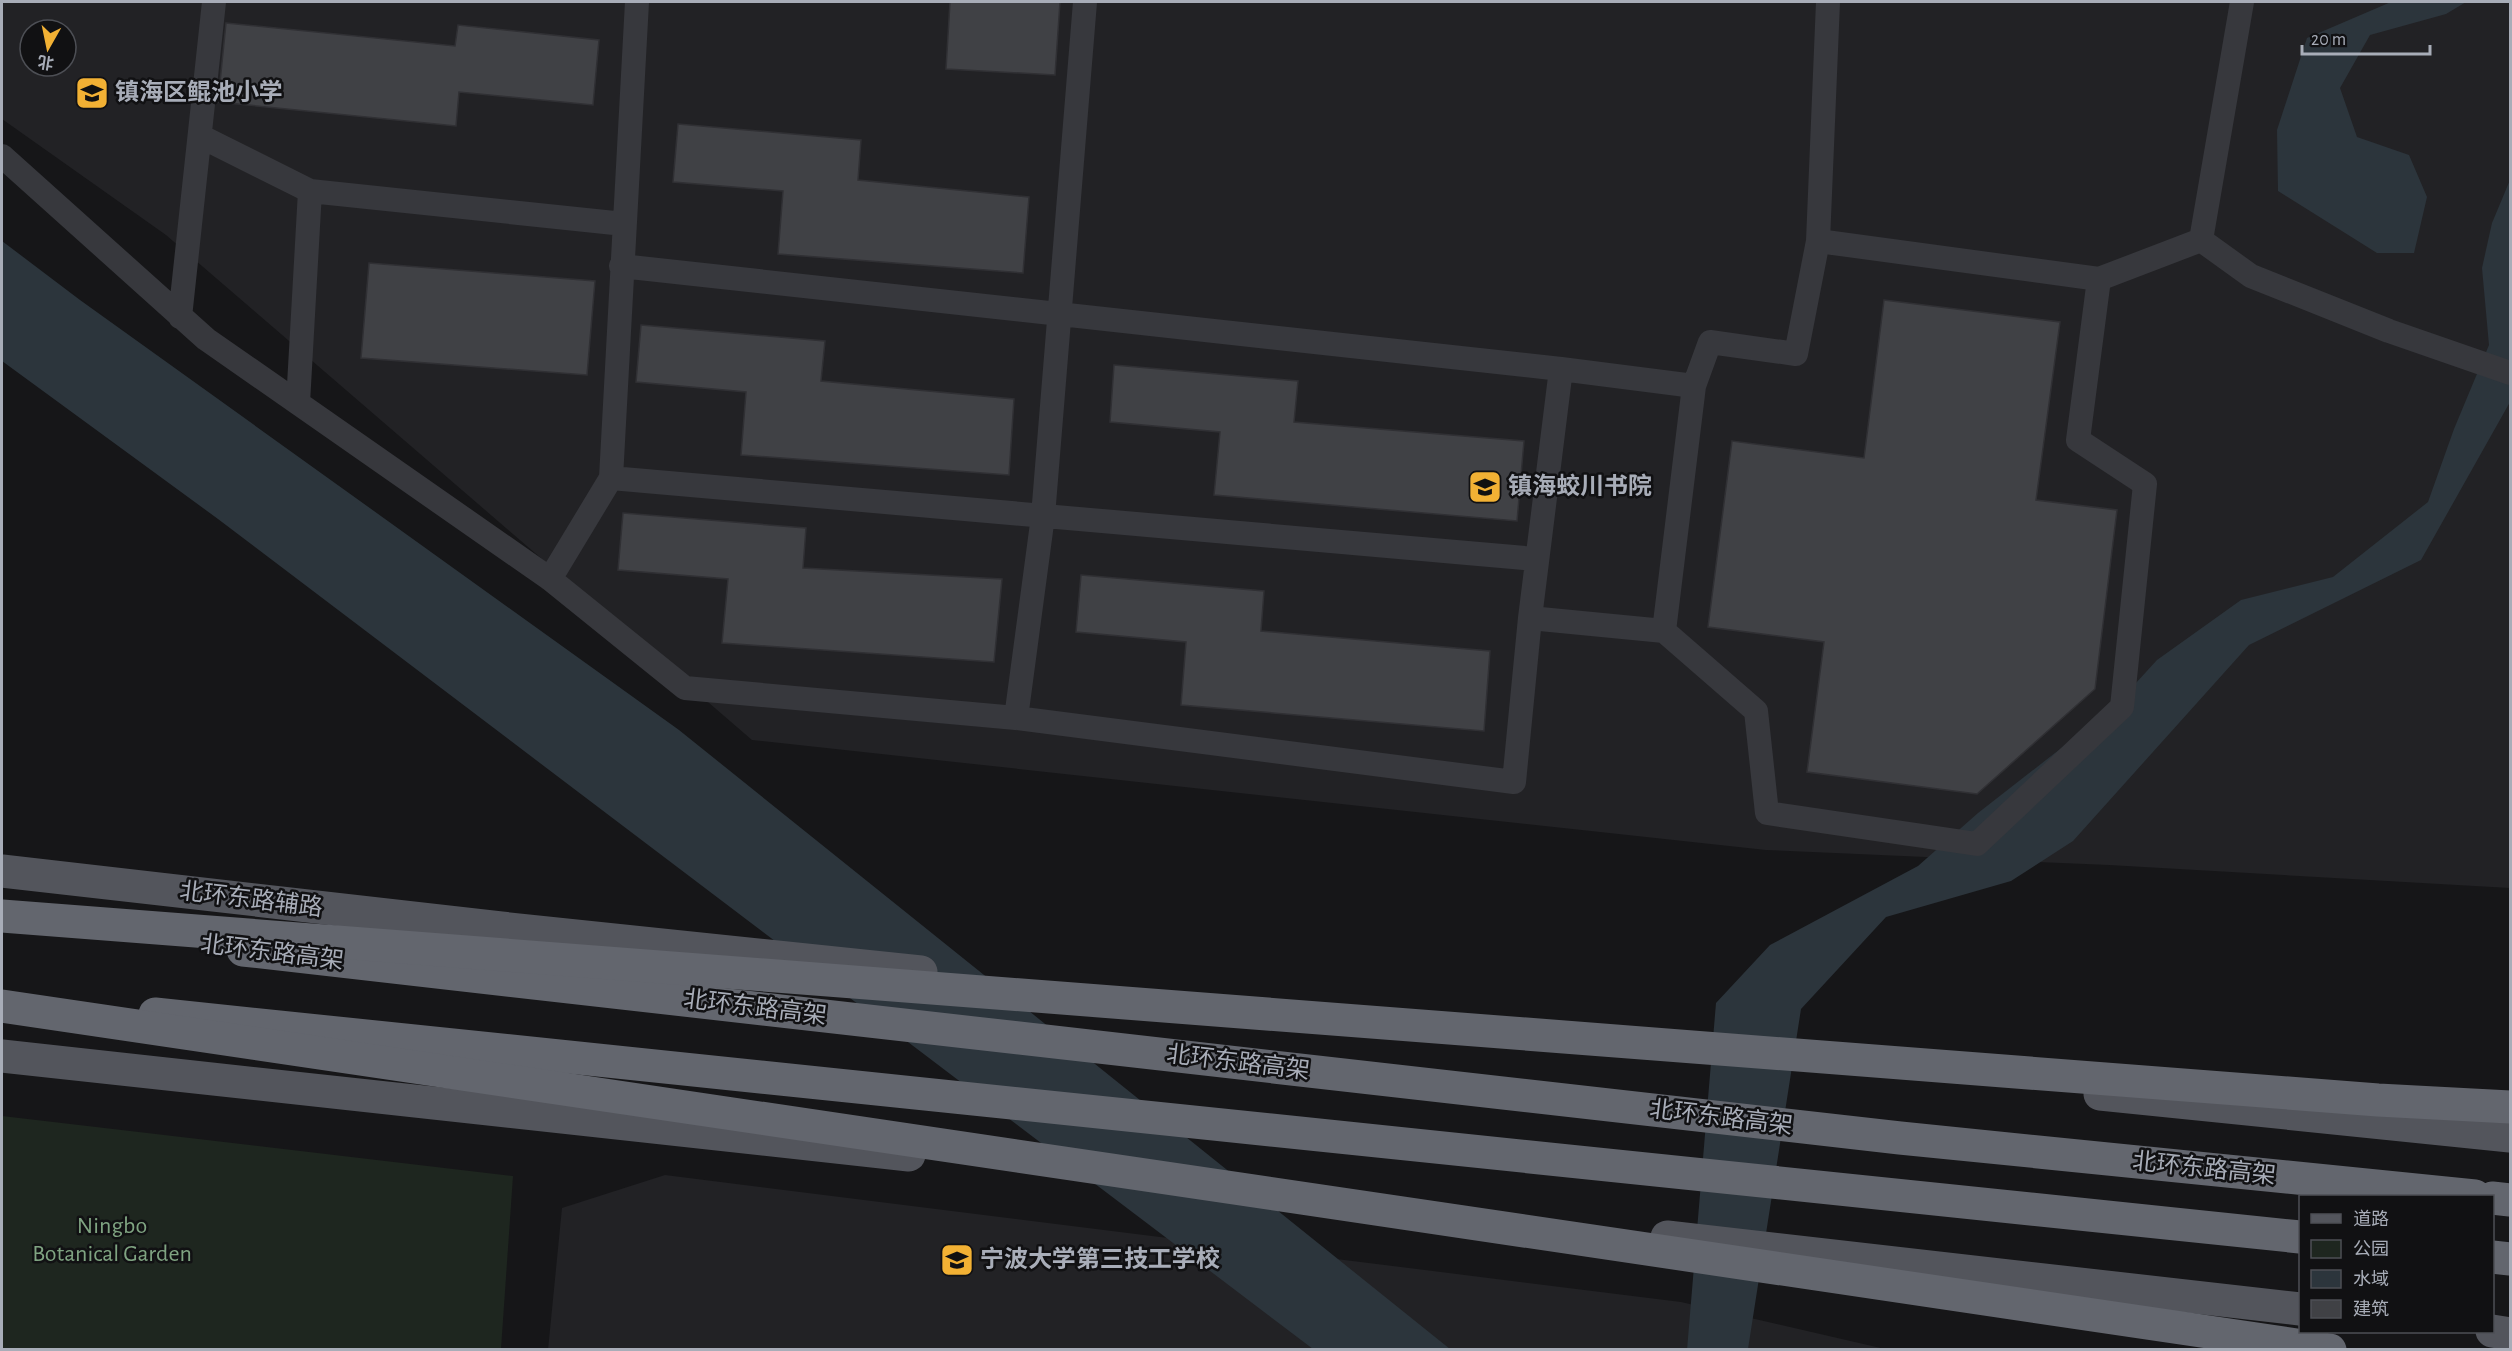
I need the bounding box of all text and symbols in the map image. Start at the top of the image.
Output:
north arrow [18,18,78,78]
scale bar [2302,18,2430,56]
text: 20 m [2311,31,2346,49]
text: 北 [36,53,55,72]
school or university icon: 镇海区鲲池小学 [74,75,110,111]
place label: 镇海区鲲池小学 [115,79,283,105]
school or university icon: 镇海蛟川书院 [1467,469,1503,505]
place label: 镇海蛟川书院 [1508,473,1652,499]
street label: 北环东路辅路 [178,877,324,921]
street label: 北环东路高架 [199,930,345,974]
street label: 北环东路高架 [682,985,828,1029]
street label: 北环东路高架 [1165,1040,1311,1084]
street label: 北环东路高架 [1648,1095,1794,1139]
street label: 北环东路高架 [2131,1148,2277,1188]
legend [2299,1195,2494,1333]
text: 道路 [2353,1209,2389,1229]
park label: Ningbo Botanical Garden [32,1214,192,1266]
text: 公园 [2353,1240,2389,1259]
school or university icon: 宁波大学第三技工学校 [939,1242,975,1278]
place label: 宁波大学第三技工学校 [980,1246,1220,1272]
text: 水域 [2353,1270,2389,1289]
text: 建筑 [2353,1299,2389,1319]

